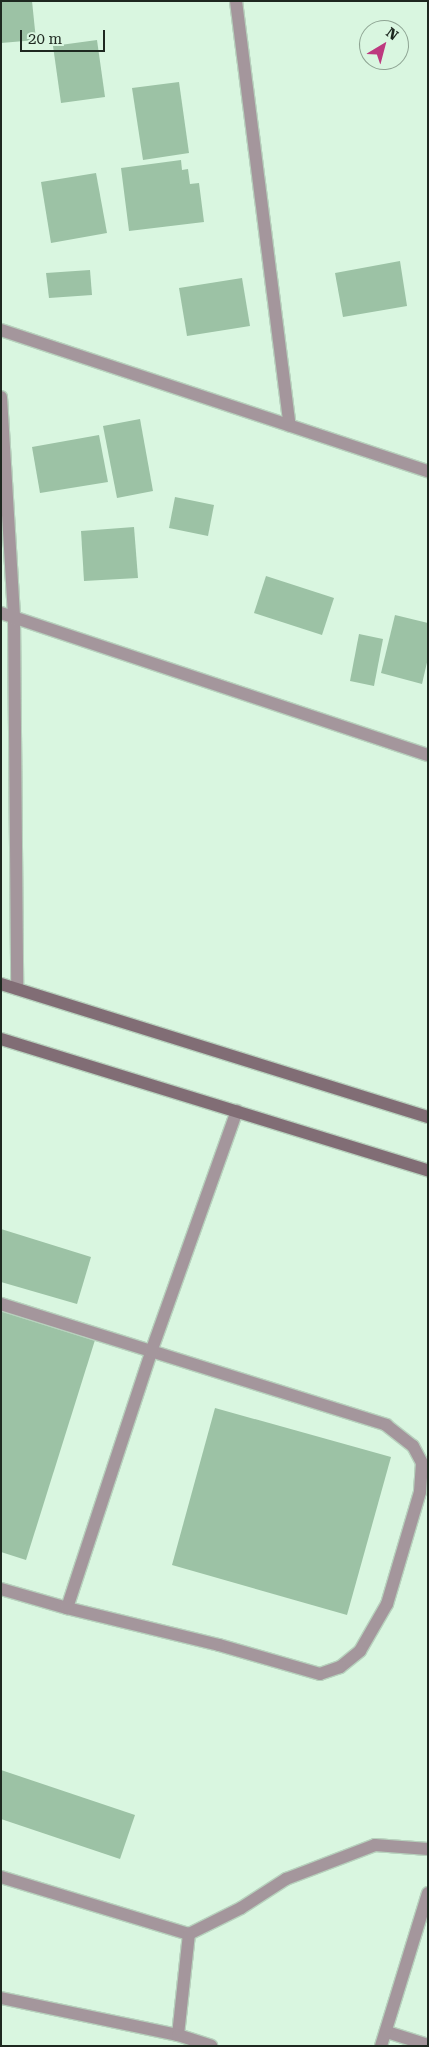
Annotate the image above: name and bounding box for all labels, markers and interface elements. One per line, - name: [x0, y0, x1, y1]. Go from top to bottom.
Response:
- scale bar: [22, 20, 108, 52]
- north arrow: [359, 20, 409, 70]
- text: N: [383, 24, 402, 43]
- text: 20 m: [28, 30, 62, 48]

